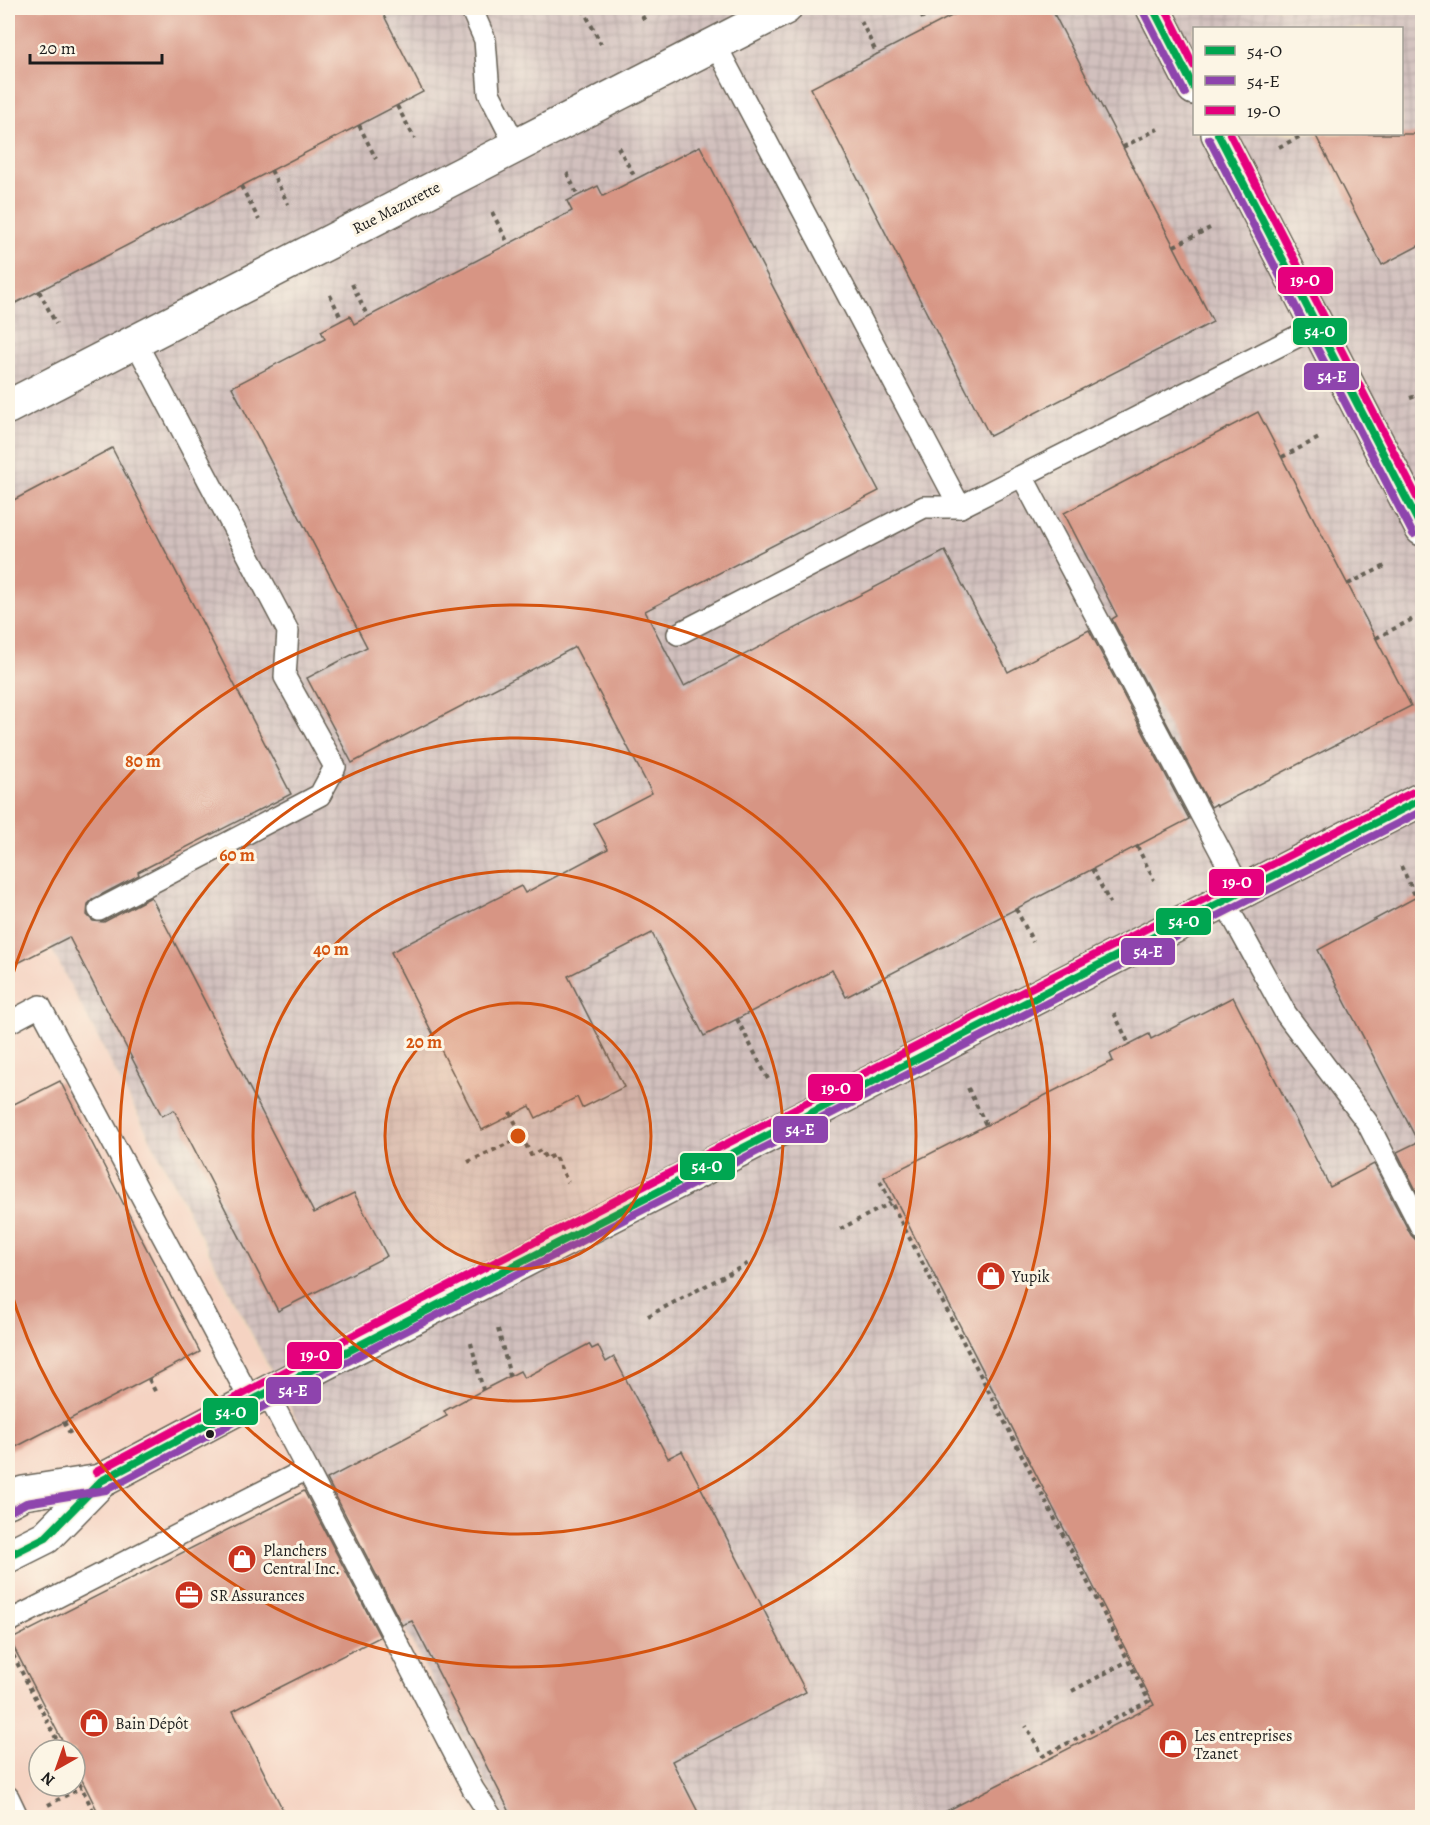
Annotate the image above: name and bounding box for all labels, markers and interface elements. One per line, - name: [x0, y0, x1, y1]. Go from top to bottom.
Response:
- scale bar: [30, 27, 162, 65]
- legend: [1193, 27, 1403, 135]
- text: 20 m: [39, 36, 76, 60]
- text: 54-O: [1247, 39, 1282, 63]
- text: 54-E: [1247, 69, 1280, 93]
- text: 19-O: [1247, 99, 1281, 123]
- street label: Rue Mazurette: [349, 176, 444, 239]
- line badge: 19-O: [1277, 266, 1334, 295]
- text: 19-O: [1290, 270, 1320, 292]
- line badge: 54-O: [1292, 317, 1348, 346]
- text: 54-O: [1305, 321, 1336, 343]
- line badge: 54-E: [1303, 362, 1360, 391]
- text: 54-E: [1317, 366, 1347, 388]
- text: 80 m: [125, 749, 161, 773]
- text: 60 m: [219, 843, 255, 867]
- line badge: 19-O: [1208, 868, 1265, 897]
- text: 19-O: [1222, 872, 1252, 894]
- line badge: 54-O: [1155, 907, 1212, 936]
- text: 54-O: [1169, 911, 1200, 933]
- text: 40 m: [313, 937, 349, 961]
- line badge: 54-E: [1120, 937, 1176, 966]
- text: 54-E: [1133, 941, 1163, 963]
- text: 20 m: [406, 1030, 442, 1054]
- line badge: 19-O: [807, 1073, 864, 1102]
- text: 19-O: [821, 1078, 851, 1100]
- line badge: 54-E: [772, 1115, 829, 1144]
- text: 54-E: [785, 1119, 815, 1141]
- centre of rings: [508, 1126, 528, 1146]
- line badge: 54-O: [679, 1152, 736, 1181]
- text: 54-O: [692, 1156, 723, 1178]
- shop icon: Yupik: [975, 1260, 1007, 1292]
- place label: Yupik: [1011, 1266, 1050, 1288]
- line badge: 19-O: [286, 1341, 343, 1370]
- text: 19-O: [300, 1345, 330, 1367]
- line badge: 54-E: [265, 1376, 322, 1405]
- text: 54-E: [278, 1380, 308, 1402]
- line badge: 54-O: [202, 1397, 259, 1426]
- text: 54-O: [216, 1402, 247, 1424]
- unlabelled marker: [204, 1428, 216, 1440]
- place label: Planchers Central Inc.: [263, 1540, 340, 1580]
- shop icon: Planchers Central Inc.: [226, 1543, 258, 1575]
- office icon: SR Assurances: [173, 1579, 205, 1611]
- place label: SR Assurances: [210, 1585, 305, 1607]
- shop icon: Bain Dépôt: [78, 1707, 110, 1739]
- place label: Bain Dépôt: [115, 1713, 189, 1735]
- place label: Les entreprises Tzanet: [1194, 1725, 1292, 1765]
- shop icon: Les entreprises Tzanet: [1157, 1728, 1189, 1760]
- north arrow: [27, 1738, 87, 1798]
- text: N: [36, 1766, 60, 1791]

